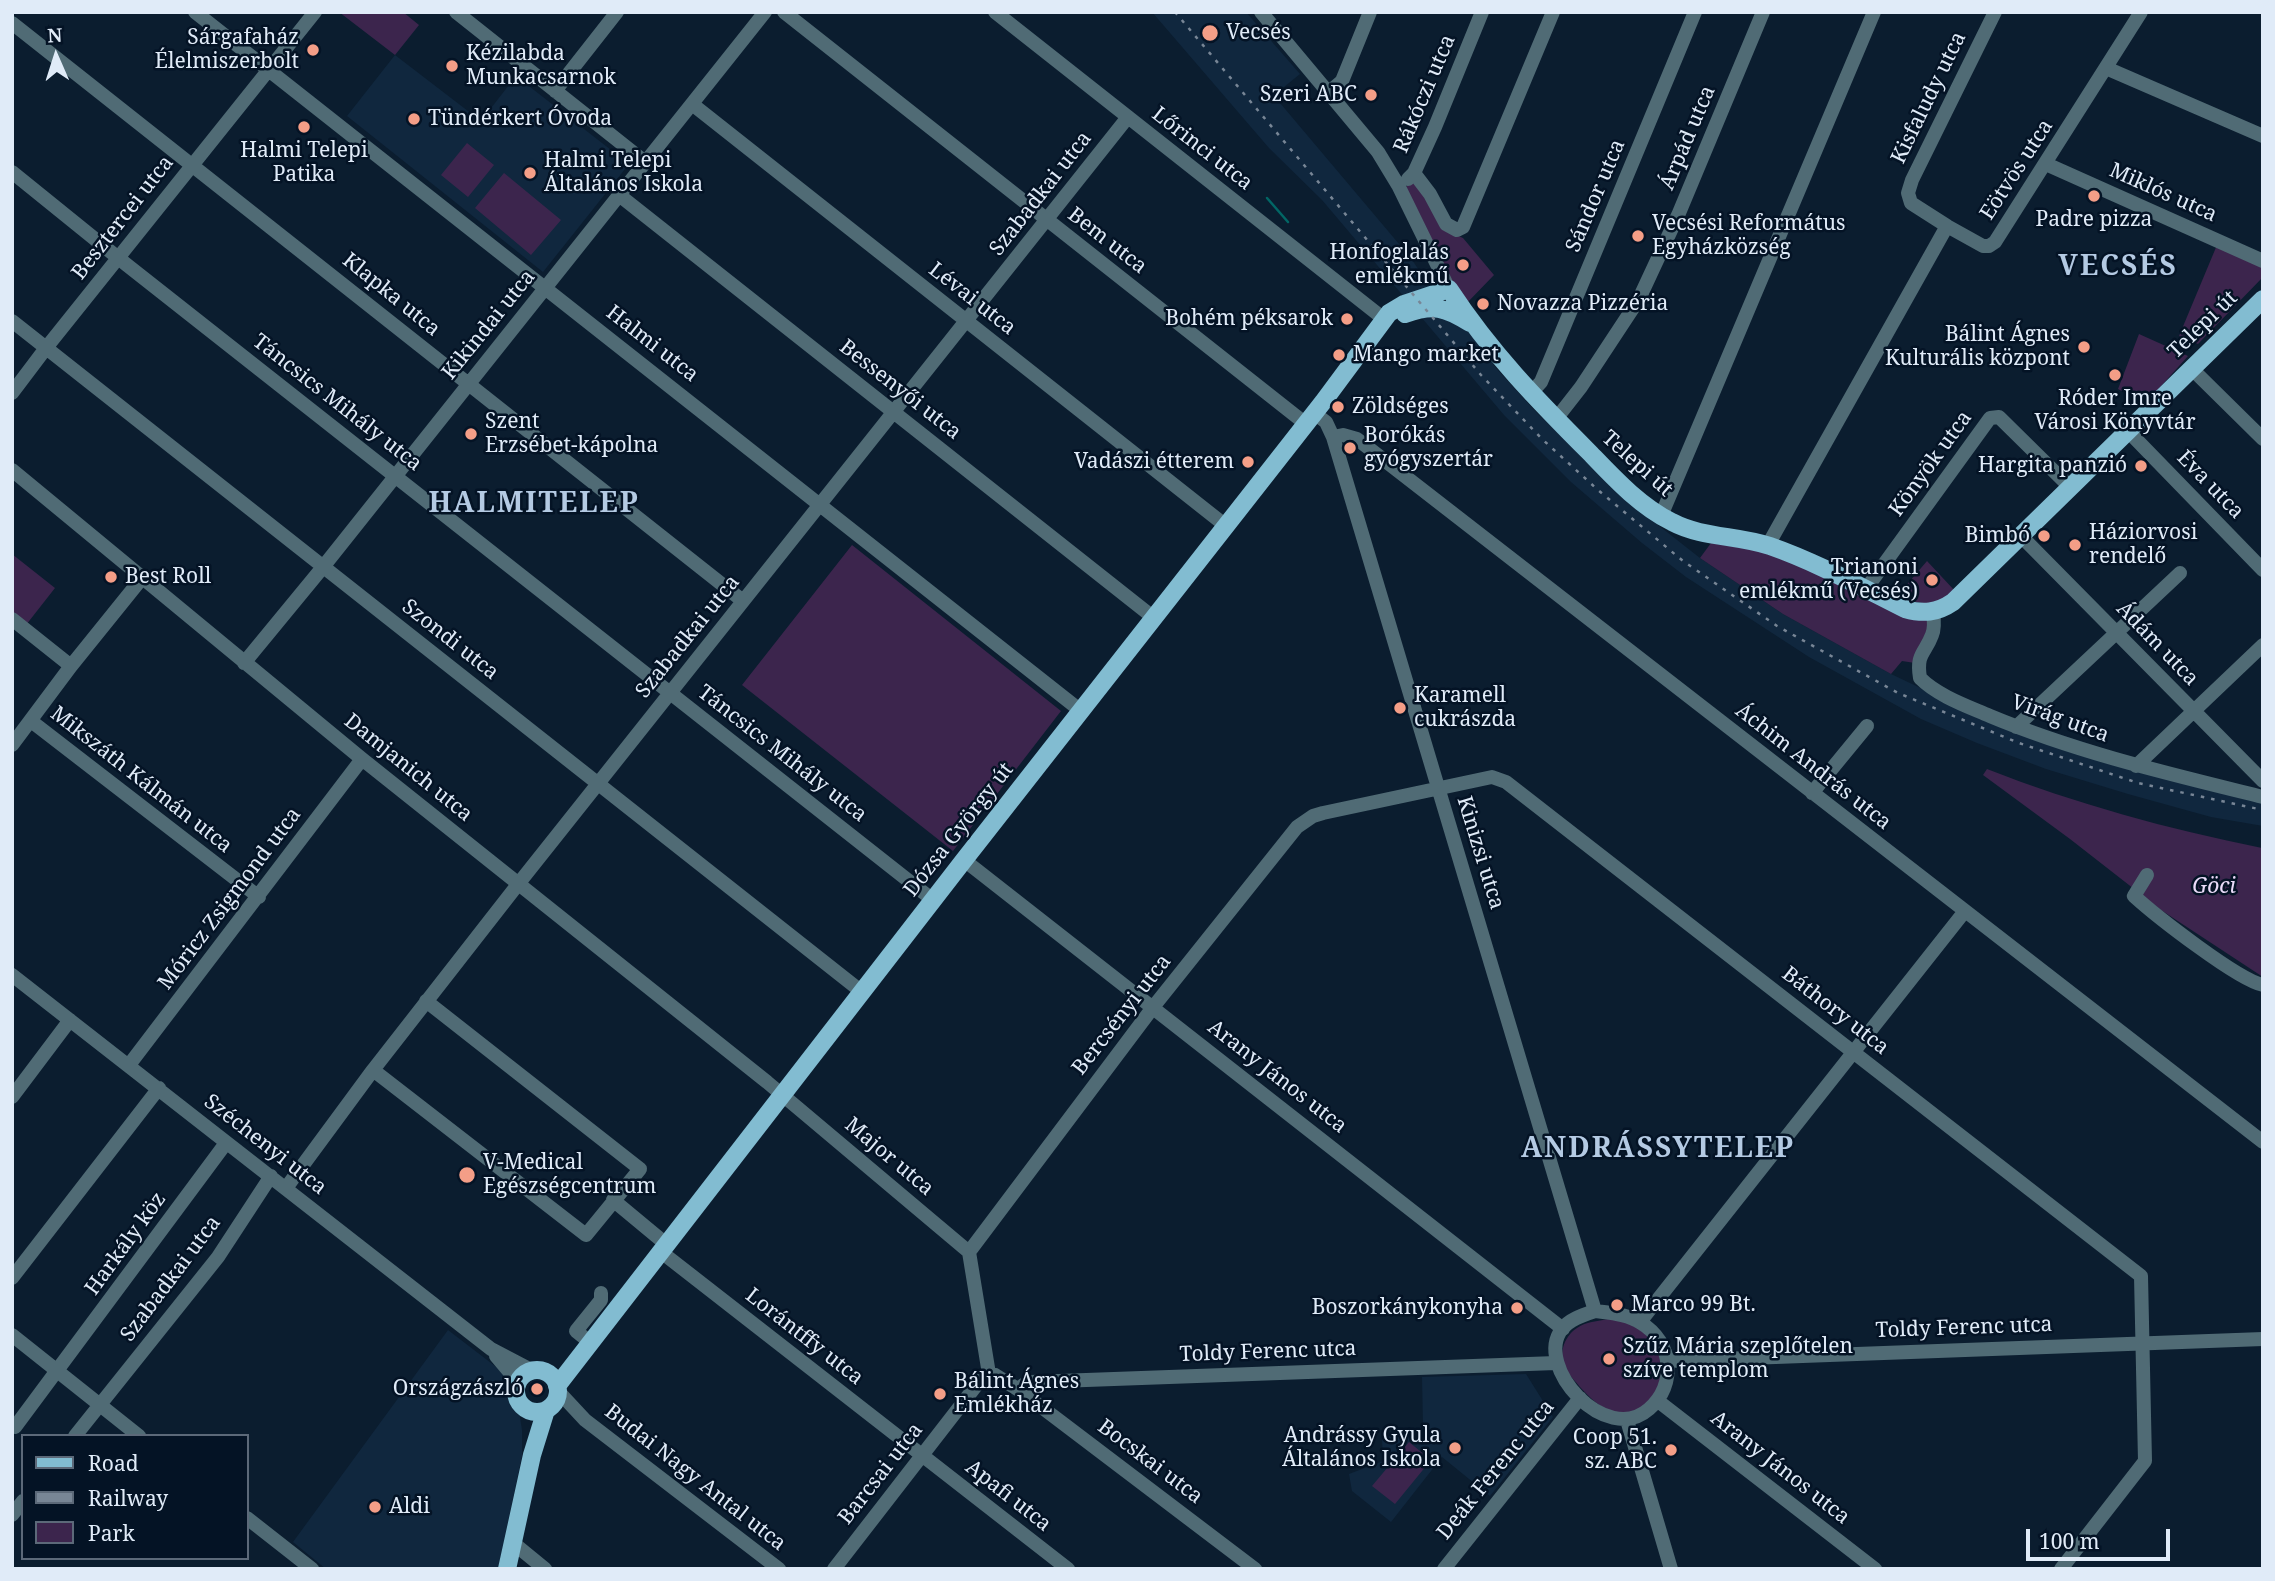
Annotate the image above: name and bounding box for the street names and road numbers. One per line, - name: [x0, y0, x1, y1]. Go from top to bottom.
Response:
- street label: Kisfaludy utca: [1886, 28, 1972, 168]
- street label: Rákóczi utca: [1389, 31, 1461, 157]
- street label: Árpád utca: [1655, 82, 1721, 194]
- street label: Lőrinci utca: [1147, 102, 1257, 196]
- street label: Eötvös utca: [1975, 115, 2059, 225]
- street label: Szabadkai utca: [985, 127, 1097, 261]
- street label: Sándor utca: [1561, 136, 1631, 256]
- street label: Besztercei utca: [67, 151, 179, 285]
- street label: Miklós utca: [2105, 158, 2221, 228]
- street label: Bem utca: [1063, 202, 1151, 280]
- street label: Klapka utca: [337, 248, 445, 342]
- street label: Lévai utca: [924, 257, 1020, 341]
- street label: Kikindai utca: [437, 265, 541, 385]
- street label: Telepi út: [2163, 286, 2243, 364]
- street label: Halmi utca: [601, 300, 703, 388]
- street label: Táncsics Mihály utca: [247, 329, 427, 477]
- street label: Bessenyői utca: [834, 335, 966, 445]
- street label: Könyök utca: [1884, 406, 1978, 522]
- street label: Telepi út: [1596, 426, 1678, 502]
- street label: Éva utca: [2171, 446, 2249, 524]
- street label: Szabadkai utca: [631, 570, 745, 704]
- street label: Szondi utca: [397, 594, 503, 686]
- street label: Ádám utca: [2111, 597, 2203, 691]
- street label: Táncsics Mihály utca: [692, 680, 872, 828]
- street label: Virág utca: [2008, 690, 2112, 748]
- street label: Áchim András utca: [1730, 698, 1896, 836]
- street label: Mikszáth Kálmán utca: [45, 701, 237, 859]
- street label: Damjanich utca: [339, 709, 477, 827]
- street label: Dózsa György út: [899, 758, 1019, 902]
- street label: Kinizsi utca: [1451, 793, 1509, 913]
- street label: Móricz Zsigmond utca: [153, 803, 307, 995]
- street label: Bercsényi utca: [1067, 950, 1177, 1080]
- street label: Báthory utca: [1777, 962, 1893, 1060]
- street label: Arany János utca: [1203, 1015, 1351, 1139]
- street label: Széchenyi utca: [199, 1089, 331, 1201]
- street label: Major utca: [839, 1113, 939, 1201]
- street label: Harkály köz: [80, 1188, 172, 1300]
- street label: Szabadkai utca: [116, 1211, 226, 1347]
- street label: Lorántffy utca: [740, 1283, 868, 1391]
- street label: Toldy Ferenc utca: [1875, 1312, 2053, 1344]
- street label: Toldy Ferenc utca: [1179, 1336, 1357, 1368]
- street label: Deák Ferenc utca: [1432, 1395, 1560, 1545]
- street label: Budai Nagy Antal utca: [599, 1399, 791, 1557]
- street label: Arany János utca: [1706, 1406, 1854, 1530]
- street label: Bocskai utca: [1093, 1414, 1207, 1510]
- street label: Barcsai utca: [833, 1418, 929, 1530]
- street label: Apafi utca: [960, 1455, 1056, 1537]

